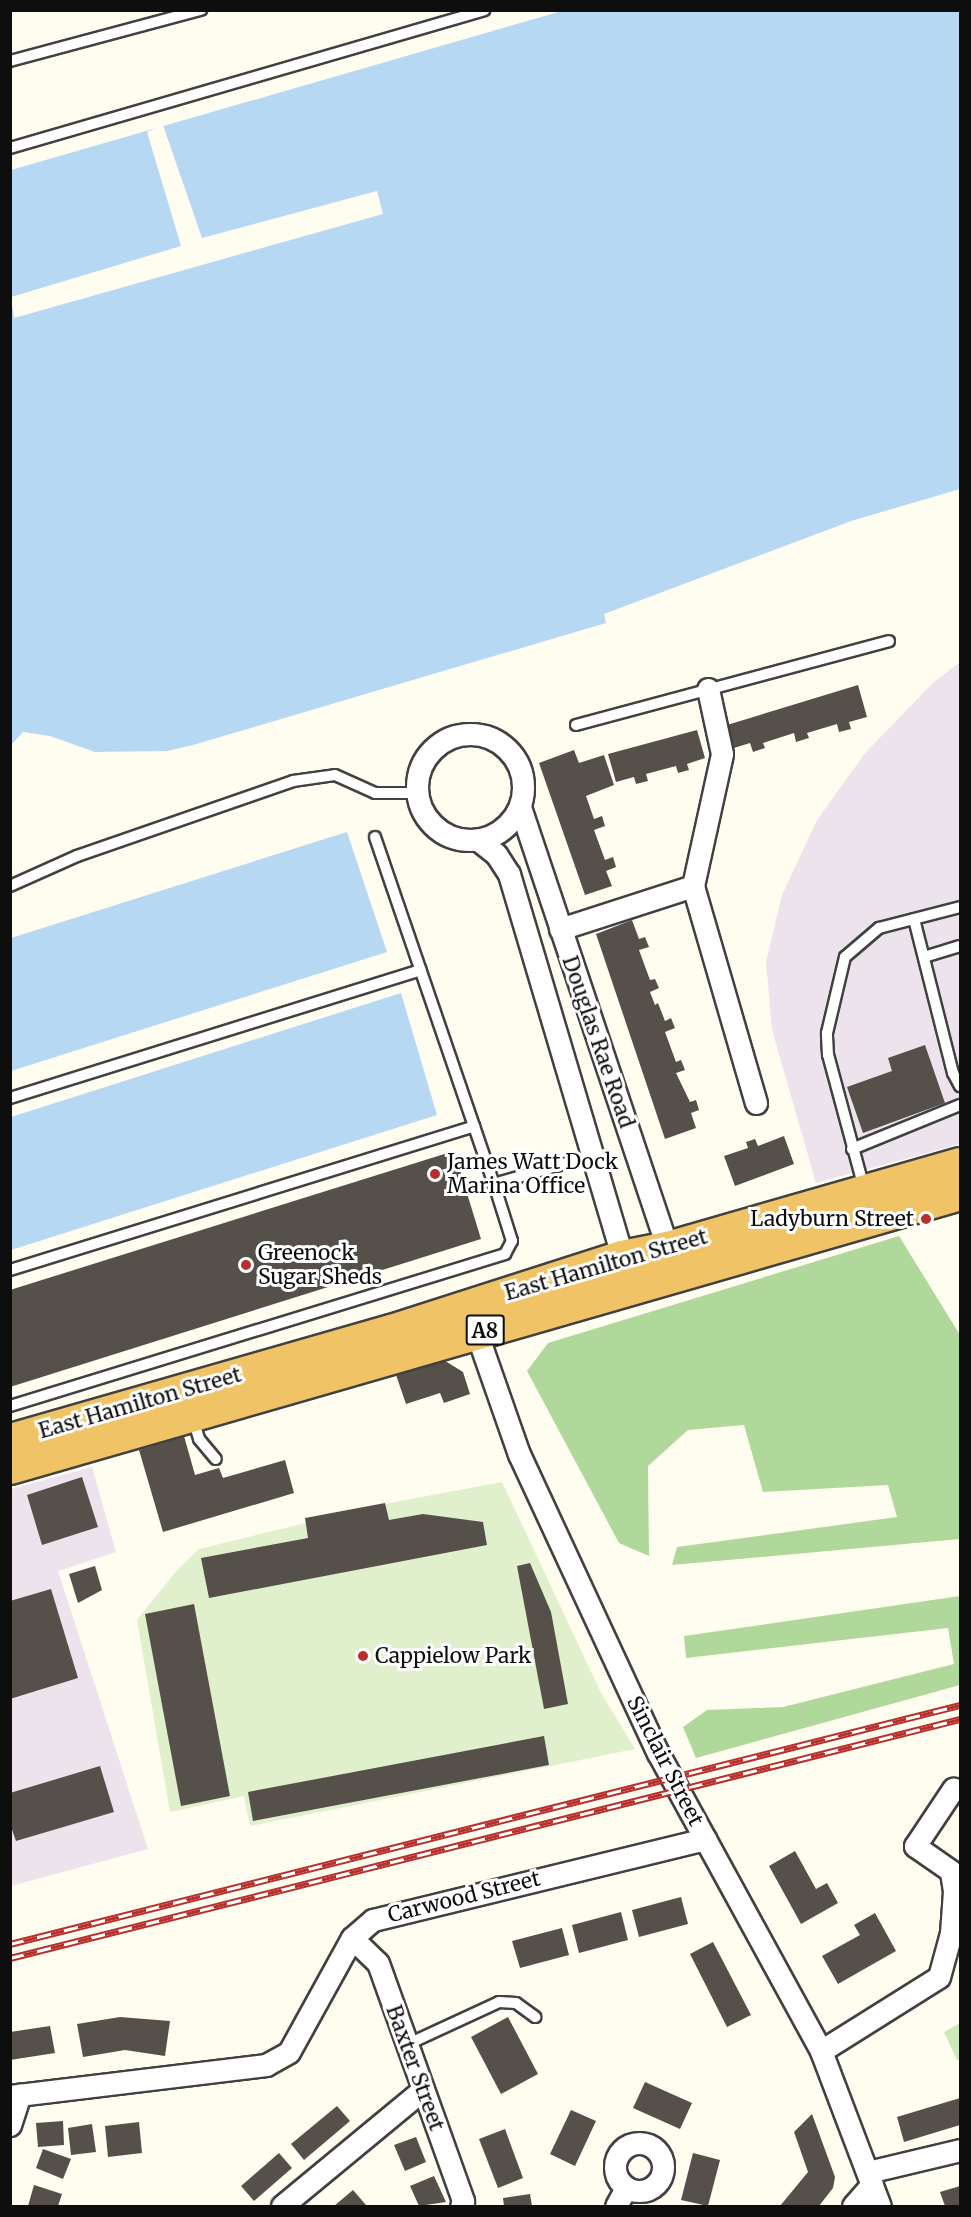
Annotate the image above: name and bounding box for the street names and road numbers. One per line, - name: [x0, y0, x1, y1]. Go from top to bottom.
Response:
- street label: Douglas Rae Road: [557, 953, 639, 1131]
- street label: East Hamilton Street: [502, 1224, 710, 1306]
- road number: A8: [466, 1313, 504, 1347]
- street label: East Hamilton Street: [36, 1362, 244, 1444]
- street label: Sinclair Street: [621, 1692, 709, 1830]
- street label: Carwood Street: [385, 1866, 543, 1928]
- street label: Baxter Street: [381, 2002, 449, 2134]

